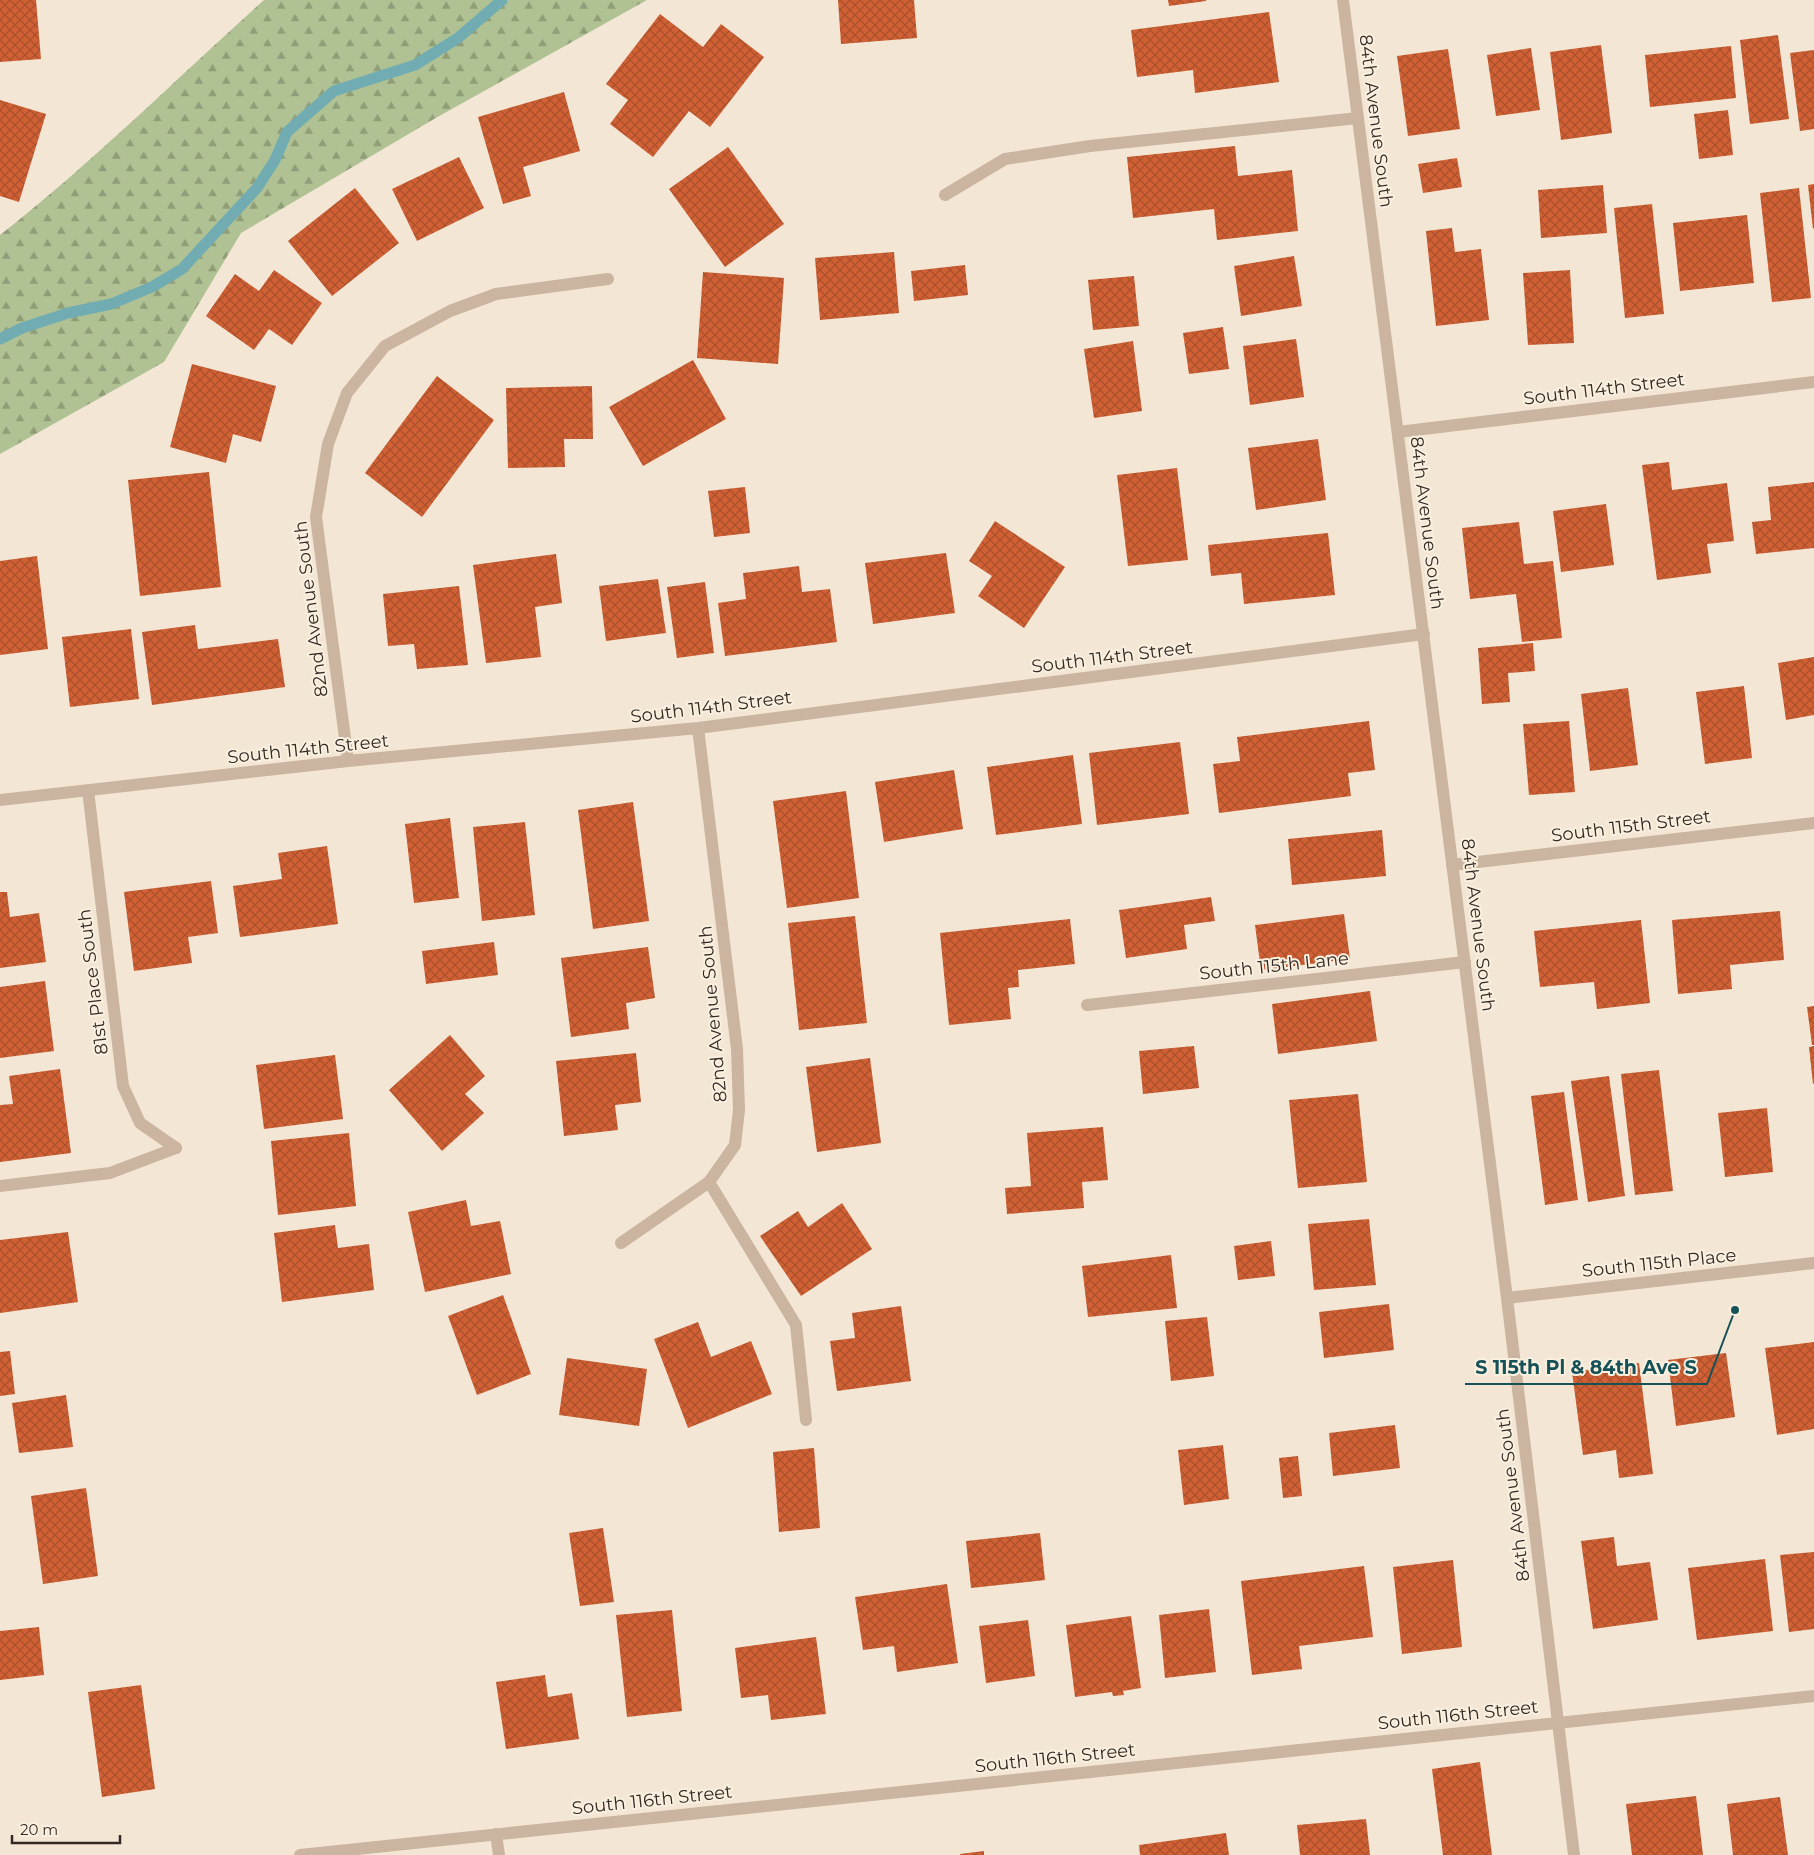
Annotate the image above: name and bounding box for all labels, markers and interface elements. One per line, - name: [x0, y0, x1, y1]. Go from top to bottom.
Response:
- street label: 84th Avenue South: [1354, 33, 1398, 209]
- street label: South 114th Street: [1522, 368, 1686, 410]
- street label: 84th Avenue South: [1405, 435, 1449, 611]
- street label: 82nd Avenue South: [289, 520, 333, 698]
- street label: South 114th Street: [1030, 636, 1194, 678]
- street label: South 114th Street: [629, 686, 793, 728]
- street label: South 114th Street: [226, 730, 390, 768]
- street label: South 115th Street: [1550, 805, 1712, 847]
- street label: 84th Avenue South: [1456, 837, 1500, 1013]
- street label: 81st Place South: [73, 908, 113, 1056]
- street label: 82nd Avenue South: [694, 925, 732, 1103]
- street label: South 115th Lane: [1198, 947, 1350, 985]
- street label: South 115th Place: [1581, 1244, 1737, 1282]
- callout: S 115th Pl & 84th Ave S: [1465, 1350, 1707, 1384]
- text: S 115th Pl & 84th Ave S: [1475, 1356, 1697, 1379]
- street label: 84th Avenue South: [1491, 1407, 1535, 1583]
- street label: South 116th Street: [1377, 1696, 1539, 1734]
- street label: South 116th Street: [974, 1739, 1136, 1777]
- street label: South 116th Street: [571, 1781, 733, 1819]
- scale bar: [12, 1812, 120, 1844]
- text: 20 m: [20, 1820, 58, 1839]

